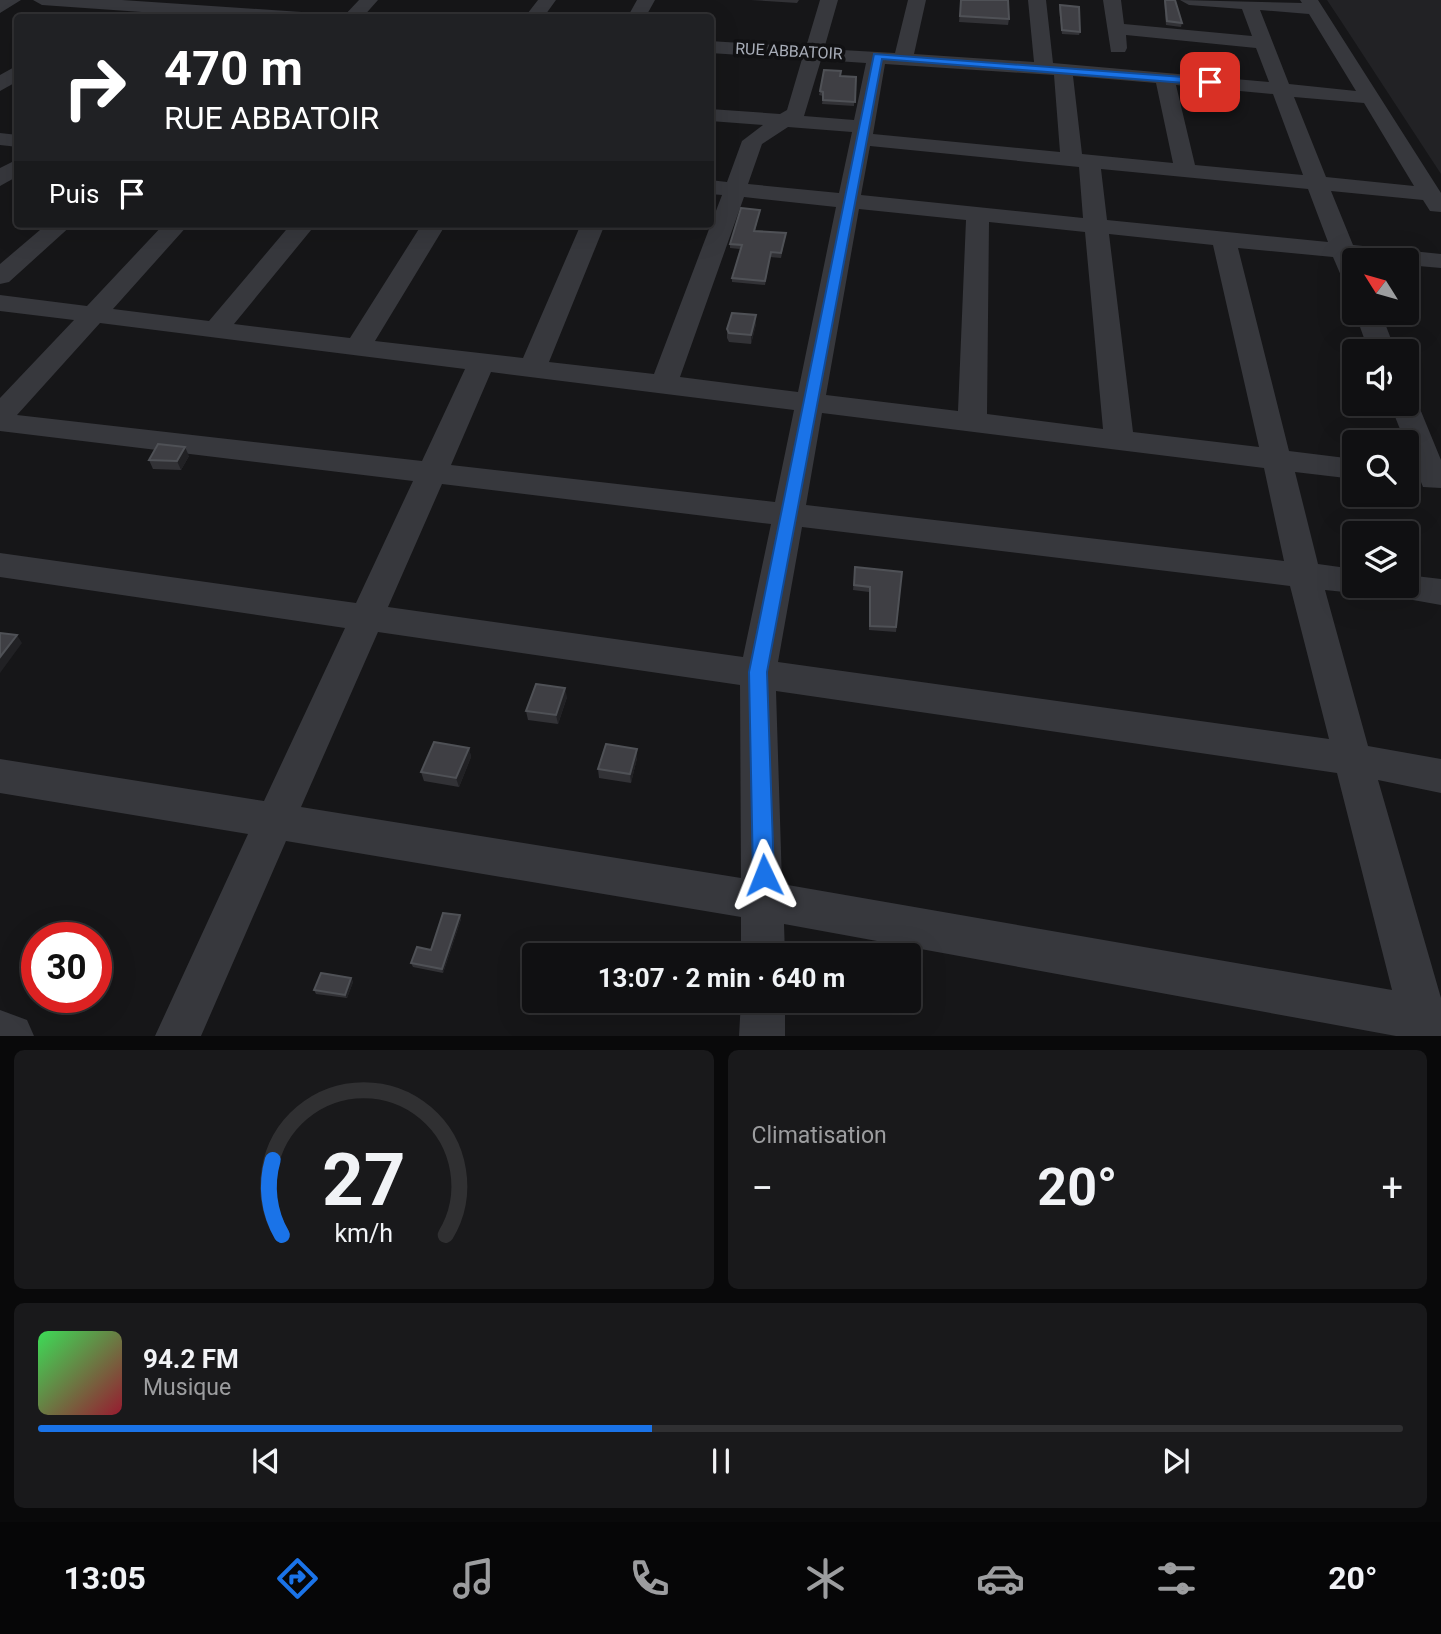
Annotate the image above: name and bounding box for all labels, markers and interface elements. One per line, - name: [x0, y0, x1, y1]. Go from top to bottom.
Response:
- street label: RUE ABBATOIR: [735, 39, 843, 63]
- text: 470 m: [164, 40, 303, 97]
- icon: right: [49, 42, 140, 133]
- pin: [1180, 52, 1240, 112]
- icon: arrive: [1191, 63, 1229, 101]
- text: RUE ABBATOIR: [164, 99, 379, 137]
- icon: arrive: [113, 175, 151, 213]
- text: Puis: [49, 179, 99, 209]
- north arrow: [1342, 248, 1419, 326]
- map controls: [1342, 248, 1419, 598]
- button: sound: [1342, 339, 1419, 416]
- button: search: [1342, 430, 1419, 507]
- button: layers: [1342, 521, 1419, 598]
- position arrow: [727, 838, 801, 912]
- speed limit sign: 30: [21, 922, 112, 1013]
- text: 13:07 · 2 min · 640 m: [598, 963, 845, 993]
- text: Climatisation: [752, 1122, 887, 1149]
- text: 27: [322, 1138, 406, 1224]
- text: 20°: [1037, 1157, 1117, 1218]
- text: −: [752, 1166, 773, 1210]
- text: +: [1381, 1166, 1403, 1210]
- text: km/h: [334, 1219, 393, 1248]
- text: 94.2 FM: [143, 1344, 239, 1374]
- text: Musique: [143, 1374, 231, 1401]
- icon: previous: [247, 1442, 285, 1480]
- icon: pause: [702, 1442, 740, 1480]
- icon: next: [1157, 1442, 1195, 1480]
- icon: directions: [273, 1554, 322, 1603]
- icon: music: [449, 1554, 498, 1603]
- icon: phone: [625, 1554, 674, 1603]
- icon: climate: [801, 1554, 850, 1603]
- icon: car: [976, 1554, 1025, 1603]
- icon: filters: [1152, 1554, 1201, 1603]
- text: 13:05: [63, 1559, 146, 1597]
- text: 20°: [1328, 1559, 1377, 1597]

